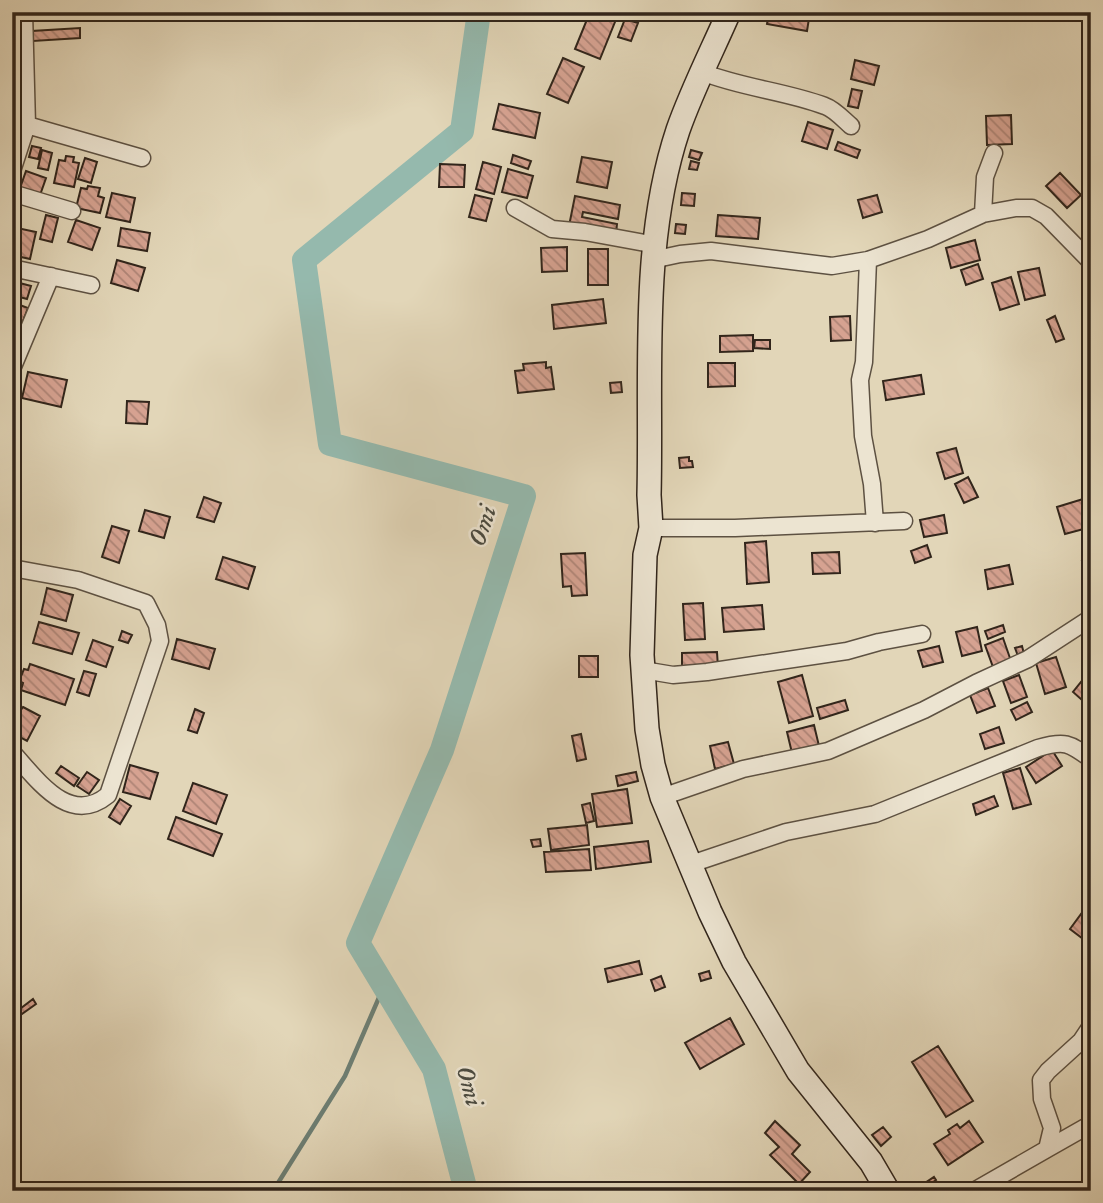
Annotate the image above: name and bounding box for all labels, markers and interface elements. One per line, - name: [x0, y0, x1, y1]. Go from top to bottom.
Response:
- water label: Omi: [461, 500, 505, 550]
- water label: Omi: [448, 1062, 491, 1112]

